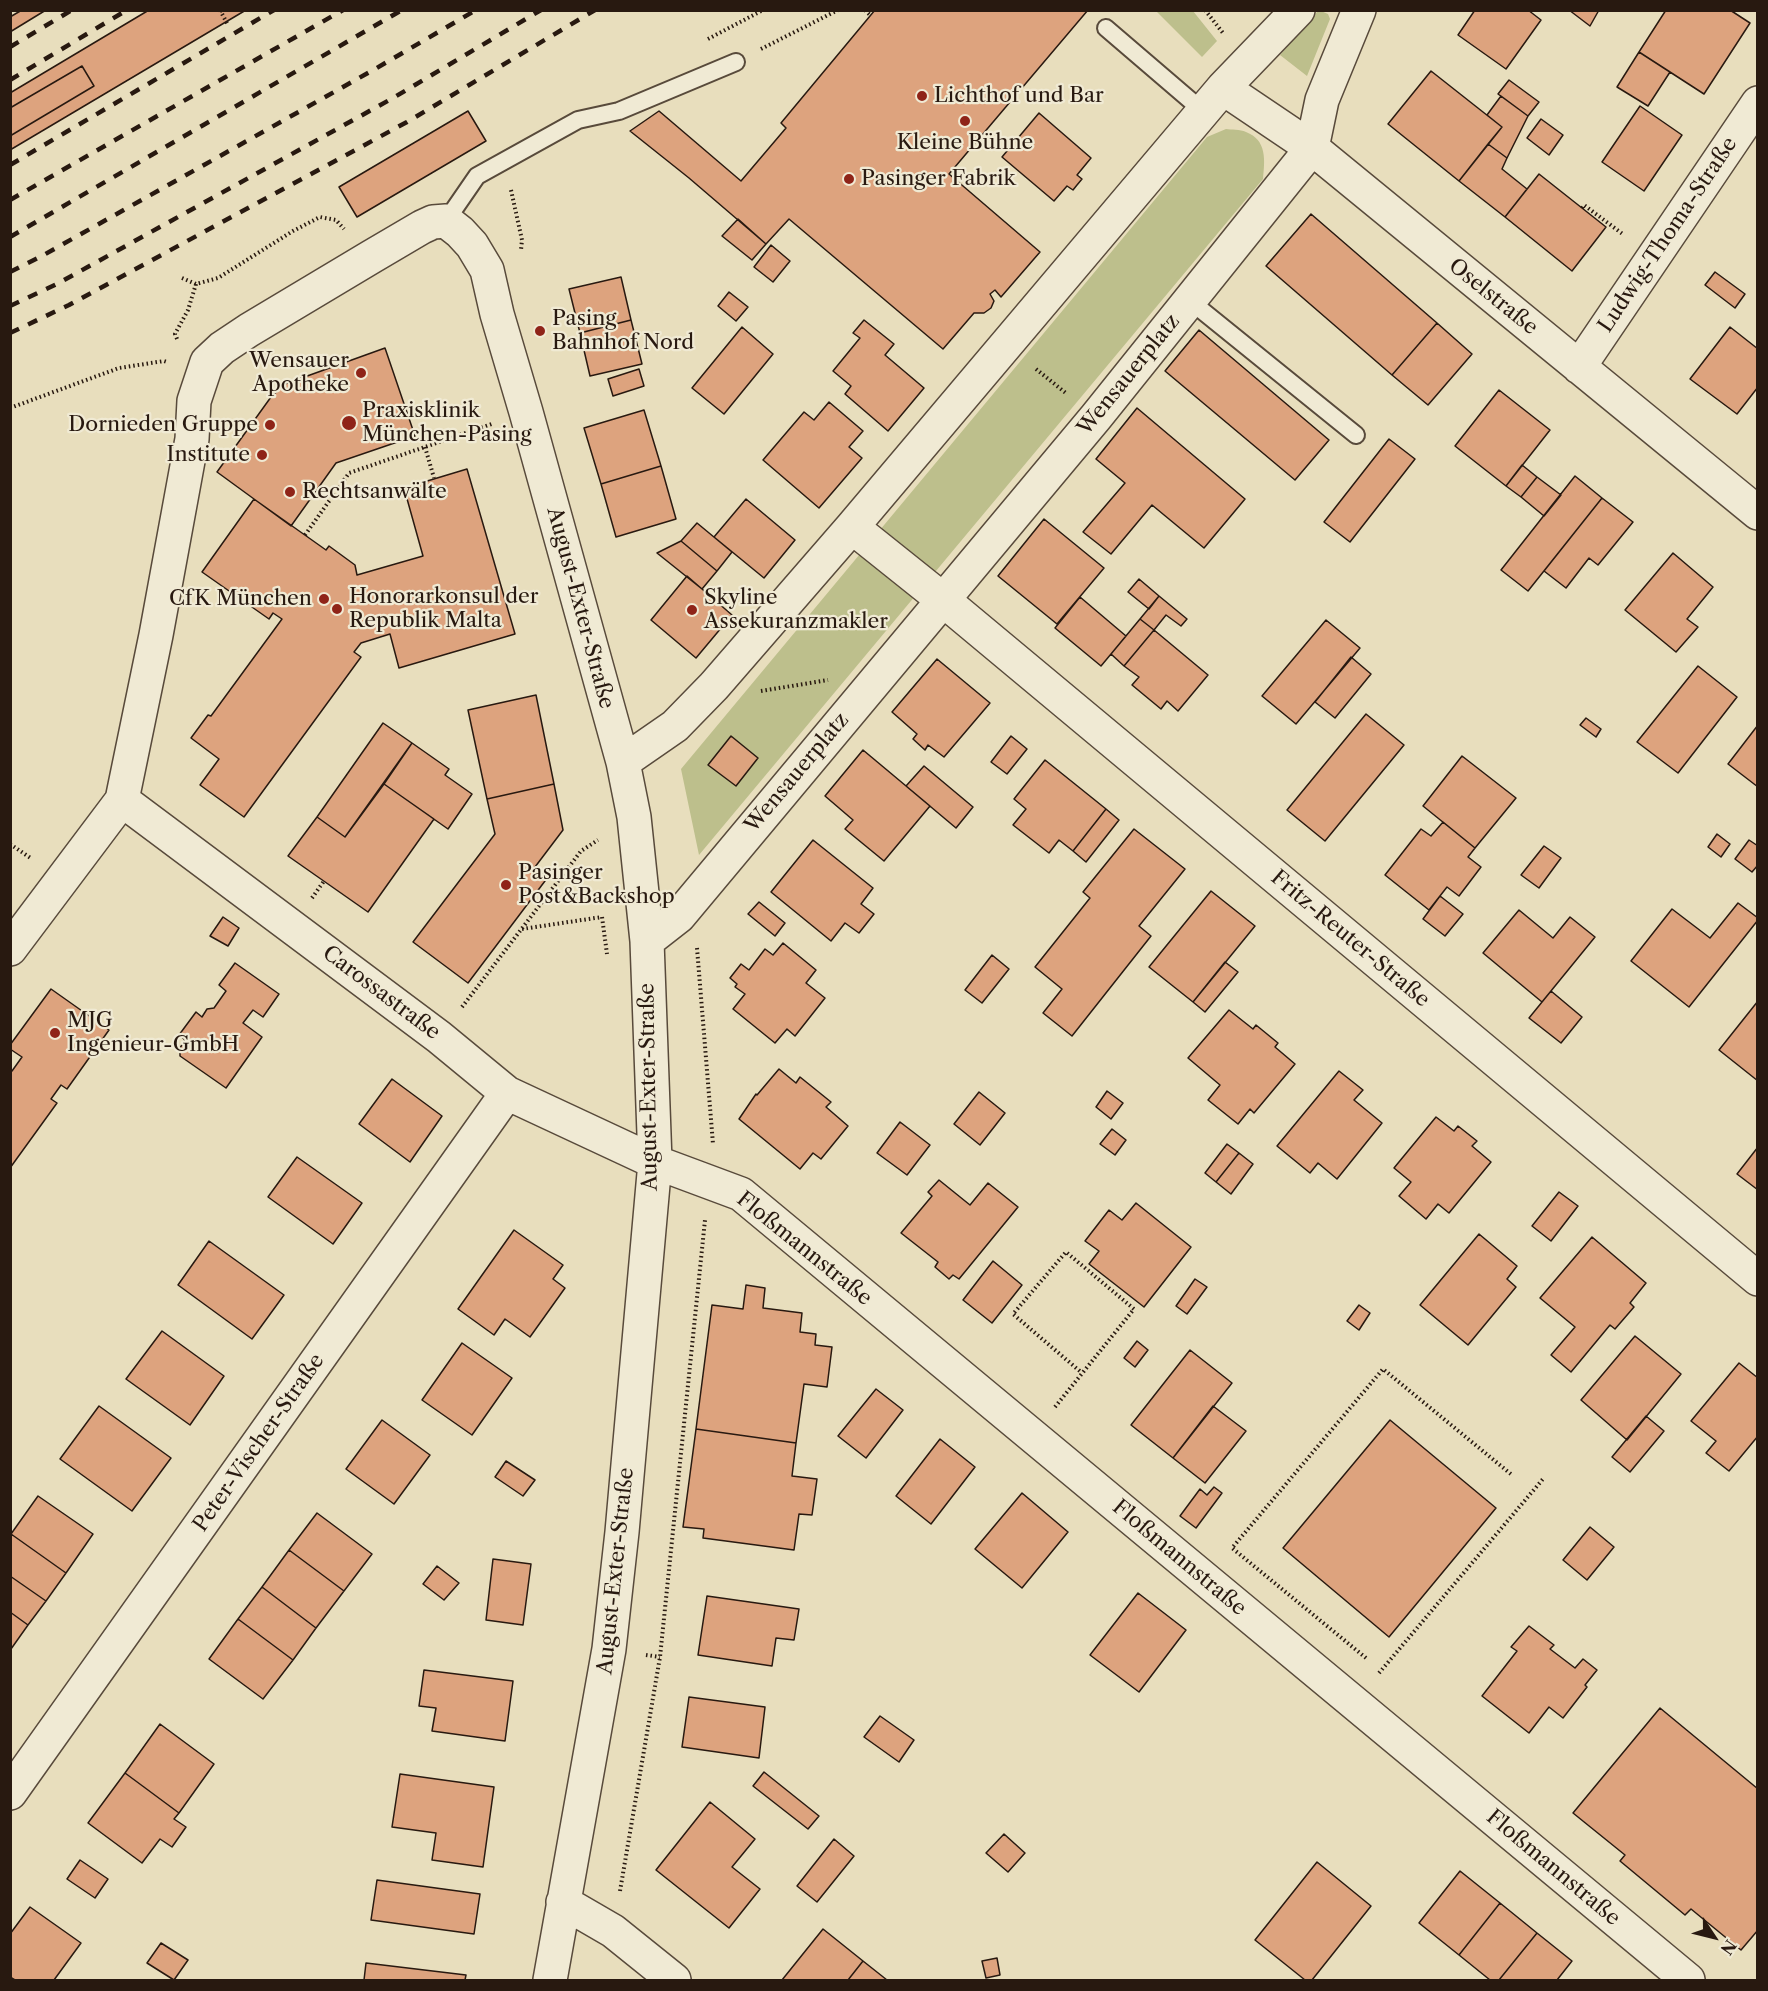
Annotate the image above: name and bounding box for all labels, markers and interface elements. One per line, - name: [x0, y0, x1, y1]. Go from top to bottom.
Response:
- place label: Lichthof und Bar: [934, 83, 1104, 109]
- marker: Lichthof und Bar: [915, 89, 929, 103]
- marker: Kleine Bühne: [958, 114, 972, 128]
- place label: Kleine Bühne: [897, 130, 1033, 156]
- street label: Ludwig-Thoma-Straße: [1593, 132, 1743, 338]
- place label: Pasinger Fabrik: [861, 166, 1016, 192]
- marker: Pasinger Fabrik: [842, 172, 856, 186]
- street label: Oselstraße: [1443, 253, 1543, 341]
- place label: Pasing Bahnhof Nord: [552, 306, 694, 356]
- street label: Wensauerplatz: [1073, 309, 1185, 441]
- marker: Pasing Bahnhof Nord: [533, 324, 547, 338]
- place label: Wensauer Apotheke: [249, 348, 349, 398]
- marker: Wensauer Apotheke: [354, 366, 368, 380]
- place label: Praxisklinik München-Pasing: [362, 398, 532, 448]
- place label: Dornieden Gruppe: [68, 412, 258, 438]
- marker: Praxisklinik München-Pasing: [340, 414, 358, 432]
- marker: Dornieden Gruppe: [263, 418, 277, 432]
- place label: Institute: [167, 442, 250, 468]
- marker: Institute: [255, 448, 269, 462]
- place label: Rechtsanwälte: [302, 479, 447, 505]
- marker: Rechtsanwälte: [283, 485, 297, 499]
- street label: August-Exter-Straße: [541, 504, 619, 712]
- place label: Honorarkonsul der Republik Malta: [349, 584, 539, 634]
- place label: Skyline Assekuranzmakler: [704, 585, 888, 635]
- place label: CfK München: [169, 586, 312, 612]
- marker: CfK München: [317, 592, 331, 606]
- marker: Honorarkonsul der Republik Malta: [330, 602, 344, 616]
- marker: Skyline Assekuranzmakler: [685, 603, 699, 617]
- street label: Wensauerplatz: [740, 708, 854, 838]
- place label: Pasinger Post&Backshop: [518, 860, 675, 910]
- street label: Fritz-Reuter-Straße: [1266, 865, 1434, 1013]
- marker: Pasinger Post&Backshop: [499, 878, 513, 892]
- street label: Carossastraße: [317, 941, 445, 1045]
- street label: August-Exter-Straße: [635, 983, 663, 1191]
- place label: MJG Ingenieur-GmbH: [67, 1008, 239, 1058]
- marker: MJG Ingenieur-GmbH: [48, 1026, 62, 1040]
- street label: Floßmannstraße: [731, 1187, 877, 1311]
- street label: Peter-Vischer-Straße: [188, 1349, 330, 1537]
- street label: August-Exter-Straße: [593, 1466, 639, 1676]
- street label: Floßmannstraße: [1107, 1495, 1251, 1621]
- street label: Floßmannstraße: [1481, 1805, 1625, 1931]
- north arrow: [1684, 1907, 1744, 1967]
- text: N: [1717, 1936, 1741, 1959]

